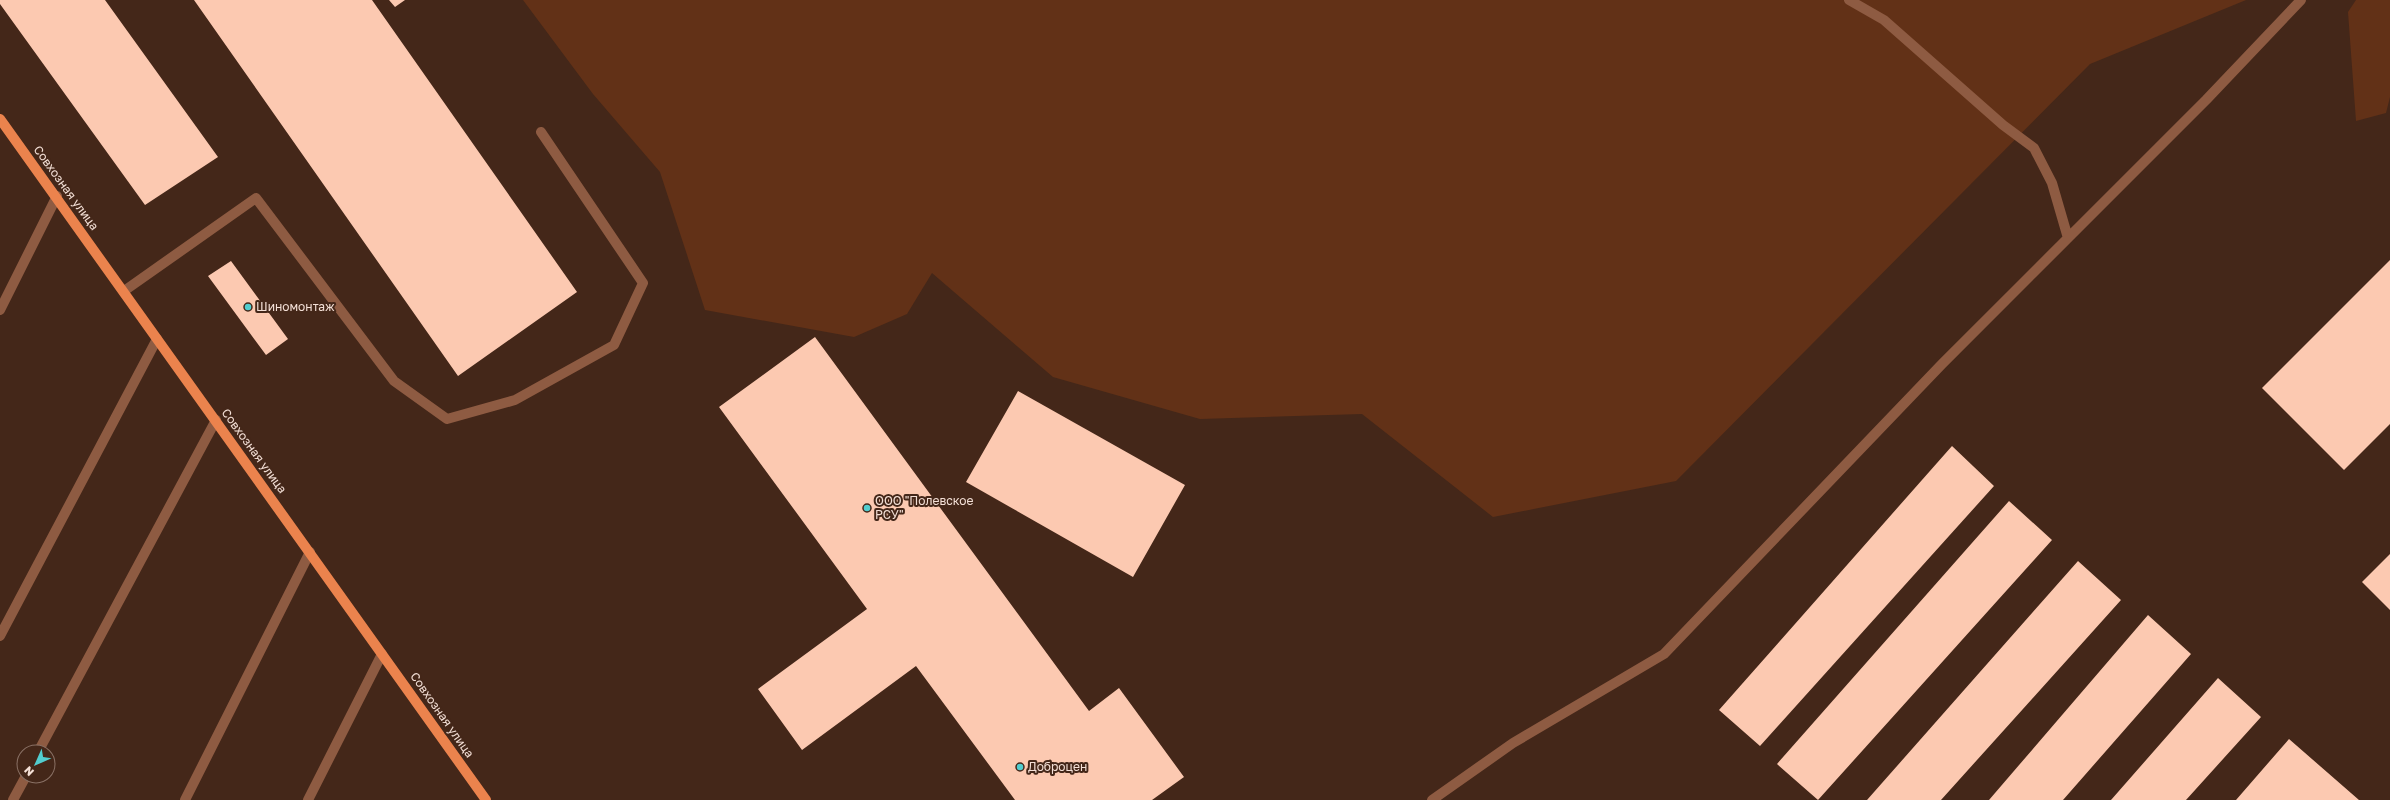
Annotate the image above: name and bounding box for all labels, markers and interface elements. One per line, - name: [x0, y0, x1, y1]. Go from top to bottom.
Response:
- street label: Совхозная улица: [31, 142, 102, 233]
- place label: Шиномонтаж: [256, 299, 335, 314]
- marker: Шиномонтаж: [243, 302, 253, 312]
- street label: Совхозная улица: [219, 405, 290, 496]
- place label: ООО "Полевское РСУ": [875, 493, 974, 522]
- marker: ООО "Полевское РСУ": [862, 503, 872, 513]
- street label: Совхозная улица: [407, 669, 478, 760]
- north arrow: [16, 744, 56, 784]
- place label: Доброцен: [1028, 759, 1087, 774]
- marker: Доброцен: [1015, 762, 1025, 772]
- text: N: [21, 764, 36, 779]

